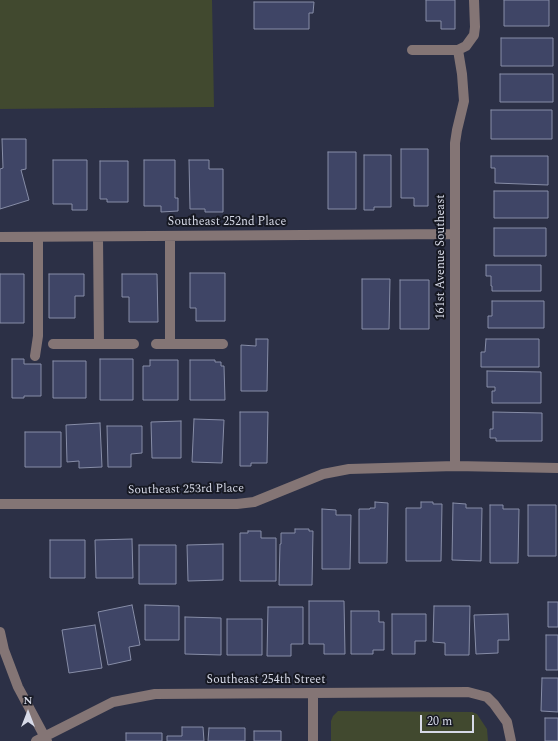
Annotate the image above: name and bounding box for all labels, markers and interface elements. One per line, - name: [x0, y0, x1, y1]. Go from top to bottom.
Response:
- street label: 161st Avenue Southeast: [435, 194, 449, 320]
- street label: Southeast 252nd Place: [168, 216, 286, 230]
- street label: Southeast 253rd Place: [128, 482, 244, 498]
- street label: Southeast 254th Street: [207, 674, 325, 688]
- text: N: [24, 692, 32, 709]
- north arrow: [8, 693, 48, 733]
- scale bar: [422, 707, 476, 733]
- text: 20 m: [427, 712, 452, 731]

